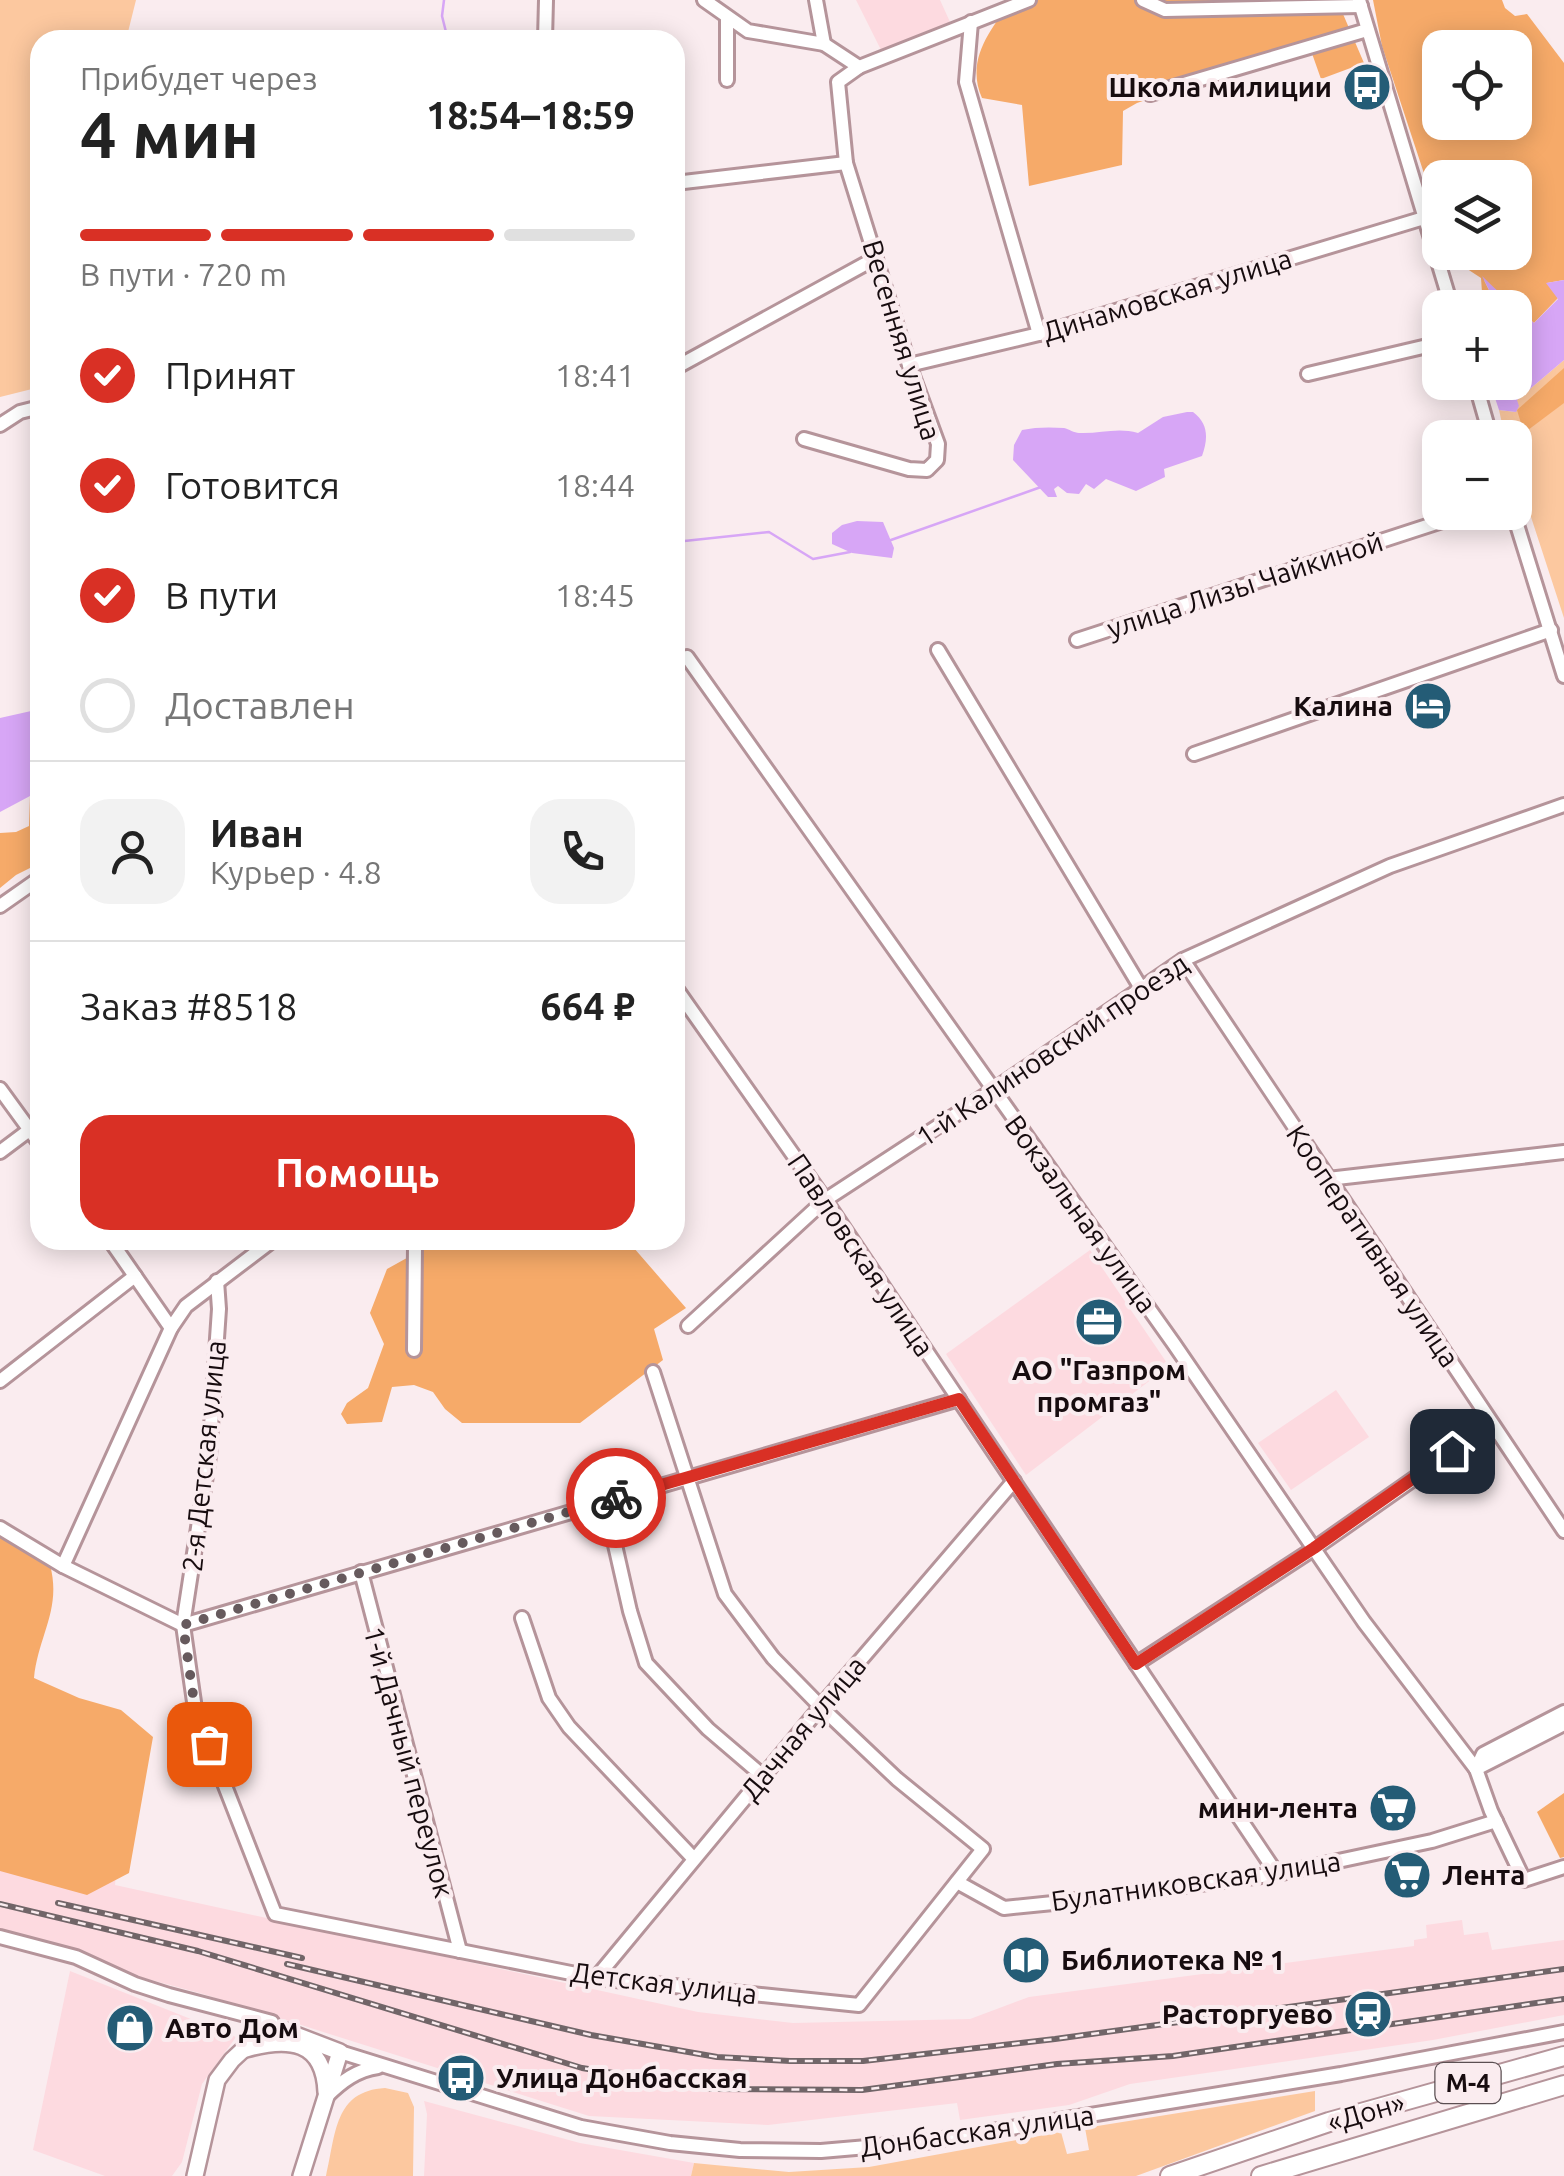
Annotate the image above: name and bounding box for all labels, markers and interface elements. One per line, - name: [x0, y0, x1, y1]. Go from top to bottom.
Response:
- map controls: [1422, 30, 1532, 530]
- button: locate: [1422, 30, 1532, 140]
- text: Прибудет через: [80, 60, 318, 96]
- bus stop icon: Школа милиции: [1341, 61, 1393, 113]
- place label: Школа милиции: [1109, 71, 1332, 102]
- text: 18:54–18:59: [426, 94, 635, 136]
- text: 4 мин: [80, 97, 259, 170]
- button: layers: [1422, 160, 1532, 270]
- street label: Весенняя улица: [857, 236, 948, 444]
- street label: Динамовская улица: [1039, 242, 1295, 347]
- text: В пути · 720 m: [80, 256, 287, 292]
- button: +: [1422, 290, 1532, 400]
- icon: check: [80, 348, 135, 403]
- text: Принят: [165, 354, 295, 396]
- text: 18:41: [555, 357, 635, 393]
- button: −: [1422, 420, 1532, 530]
- icon: check: [80, 458, 135, 513]
- text: Готовится: [165, 464, 340, 506]
- text: 18:44: [555, 467, 635, 503]
- street label: улица Лизы Чайкиной: [1103, 525, 1387, 644]
- icon: check: [80, 568, 135, 623]
- text: В пути: [165, 574, 278, 616]
- text: 18:45: [555, 577, 635, 613]
- hotel icon: Калина: [1402, 680, 1454, 732]
- text: Доставлен: [165, 684, 355, 726]
- place label: Калина: [1293, 690, 1393, 721]
- button: person: [80, 799, 185, 904]
- button: phone: [530, 799, 635, 904]
- text: Иван: [210, 812, 304, 854]
- text: Курьер · 4.8: [210, 854, 382, 890]
- street label: 1-й Калиновский проезд: [910, 947, 1193, 1152]
- text: Заказ #8518: [80, 985, 298, 1027]
- text: 664 ₽: [540, 985, 635, 1027]
- street label: Вокзальная улица: [999, 1109, 1163, 1318]
- button: Помощь: [80, 1115, 635, 1230]
- street label: Кооперативная улица: [1281, 1119, 1466, 1373]
- street label: Павловская улица: [782, 1148, 941, 1362]
- office icon: АО "Газпром промгаз": [1073, 1296, 1125, 1348]
- street label: 2-я Детская улица: [176, 1339, 231, 1573]
- place label: АО "Газпром промгаз": [1012, 1354, 1186, 1417]
- pin: [1410, 1409, 1495, 1494]
- icon: home: [1425, 1424, 1480, 1479]
- courier: [566, 1448, 666, 1548]
- icon: bike: [589, 1471, 644, 1526]
- street label: 1-й Дачный переулок: [358, 1623, 461, 1901]
- street label: Дачная улица: [734, 1650, 872, 1806]
- pin: [167, 1702, 252, 1787]
- icon: bag: [182, 1717, 237, 1772]
- supermarket icon: мини-лента: [1367, 1782, 1419, 1834]
- place label: мини-лента: [1198, 1792, 1358, 1823]
- street label: Булатниковская улица: [1049, 1845, 1343, 1916]
- supermarket icon: Лента: [1381, 1849, 1433, 1901]
- place label: Лента: [1442, 1859, 1525, 1890]
- library icon: Библиотека № 1: [1000, 1934, 1052, 1986]
- place label: Библиотека № 1: [1061, 1944, 1286, 1975]
- street label: Детская улица: [569, 1956, 759, 2009]
- station icon: Расторгуево: [1342, 1988, 1394, 2040]
- place label: Расторгуево: [1162, 1998, 1333, 2029]
- shop icon: Авто Дом: [104, 2002, 156, 2054]
- place label: Авто Дом: [165, 2012, 299, 2043]
- bus stop icon: Улица Донбасская: [435, 2052, 487, 2104]
- place label: Улица Донбасская: [496, 2062, 748, 2093]
- road number: М-4: [1436, 2063, 1500, 2103]
- street label: «Дон»: [1324, 2086, 1408, 2137]
- street label: Донбасская улица: [858, 2099, 1096, 2162]

